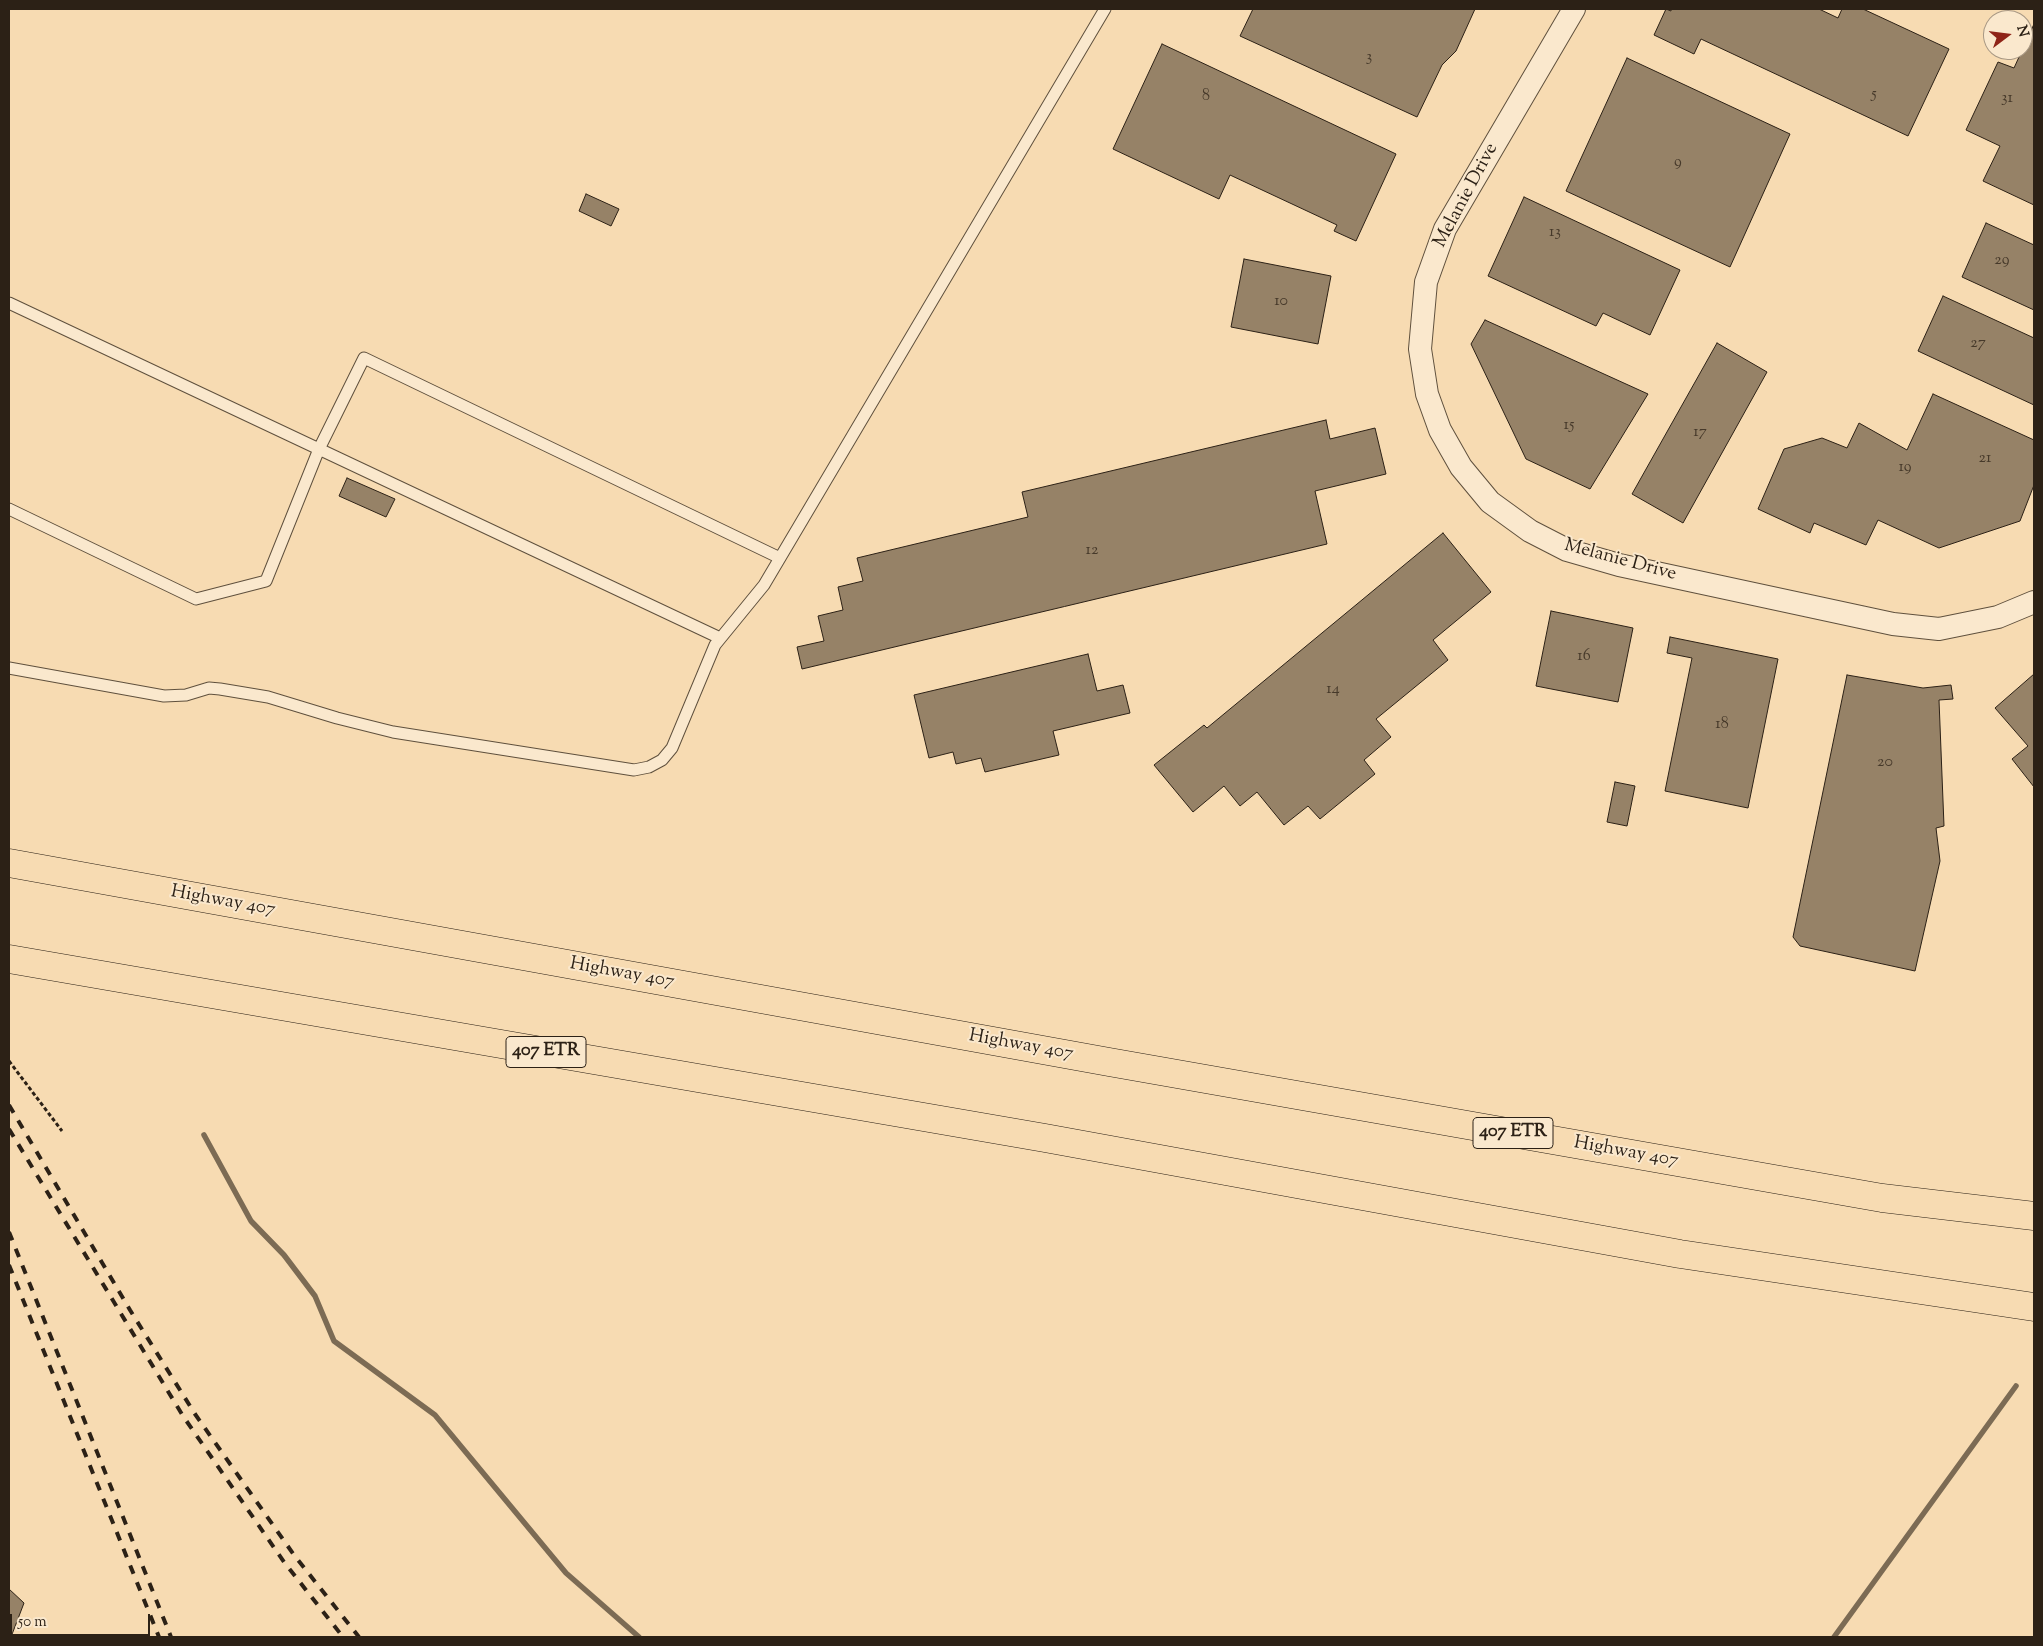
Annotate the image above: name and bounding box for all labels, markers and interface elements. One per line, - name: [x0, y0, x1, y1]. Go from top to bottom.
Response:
- north arrow: [1983, 10, 2033, 60]
- text: N: [2010, 23, 2033, 39]
- house number: 3: [1366, 48, 1372, 68]
- house number: 5: [1871, 85, 1877, 105]
- house number: 8: [1202, 87, 1210, 107]
- house number: 31: [2001, 89, 2013, 109]
- street label: Melanie Drive: [1430, 140, 1504, 252]
- house number: 9: [1674, 153, 1682, 173]
- house number: 13: [1549, 223, 1561, 243]
- house number: 29: [1994, 251, 2010, 271]
- house number: 10: [1274, 292, 1288, 312]
- house number: 27: [1970, 334, 1986, 354]
- house number: 15: [1564, 416, 1574, 436]
- house number: 17: [1693, 423, 1707, 443]
- house number: 21: [1979, 449, 1991, 469]
- house number: 19: [1898, 458, 1912, 478]
- street label: Melanie Drive: [1561, 535, 1679, 587]
- house number: 12: [1086, 541, 1098, 561]
- house number: 16: [1577, 647, 1591, 667]
- house number: 14: [1326, 680, 1340, 700]
- house number: 18: [1715, 715, 1729, 735]
- house number: 20: [1877, 753, 1893, 773]
- street label: Highway 407: [169, 882, 277, 922]
- street label: Highway 407: [568, 954, 676, 994]
- street label: Highway 407: [967, 1026, 1075, 1066]
- road number: 407 ETR: [506, 1036, 586, 1068]
- road number: 407 ETR: [1473, 1118, 1553, 1148]
- street label: Highway 407: [1572, 1133, 1680, 1173]
- scale bar: [12, 1604, 152, 1636]
- text: 50 m: [18, 1612, 47, 1633]

